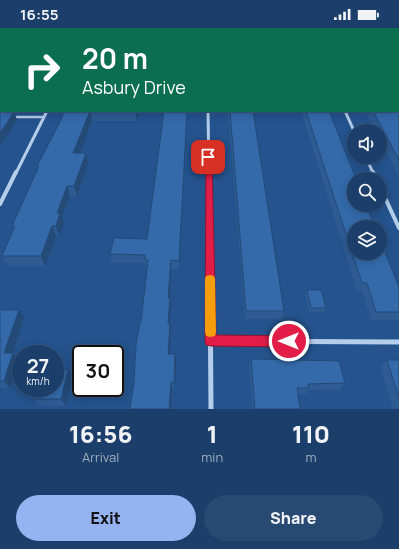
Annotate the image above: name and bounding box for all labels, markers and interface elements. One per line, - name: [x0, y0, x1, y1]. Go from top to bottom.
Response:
- text: 16:55: [20, 4, 59, 25]
- text: 20 m: [82, 39, 148, 77]
- icon: right: [16, 44, 68, 96]
- text: Asbury Drive: [82, 75, 186, 99]
- map controls: [347, 124, 387, 260]
- button: sound: [347, 124, 387, 164]
- pin: [191, 140, 225, 174]
- icon: arrive: [197, 146, 219, 168]
- button: search: [347, 172, 387, 212]
- button: layers: [347, 220, 387, 260]
- position arrow: [268, 320, 310, 362]
- speed limit sign: 30: [72, 345, 124, 397]
- text: 27: [27, 352, 49, 379]
- text: km/h: [26, 374, 50, 388]
- text: 16:56: [69, 417, 132, 450]
- text: 1: [207, 417, 218, 450]
- text: 110: [292, 417, 330, 450]
- text: Arrival: [82, 448, 119, 466]
- text: min: [201, 448, 223, 466]
- text: m: [306, 448, 317, 466]
- button: Exit: [16, 495, 196, 541]
- button: Share: [204, 495, 383, 541]

